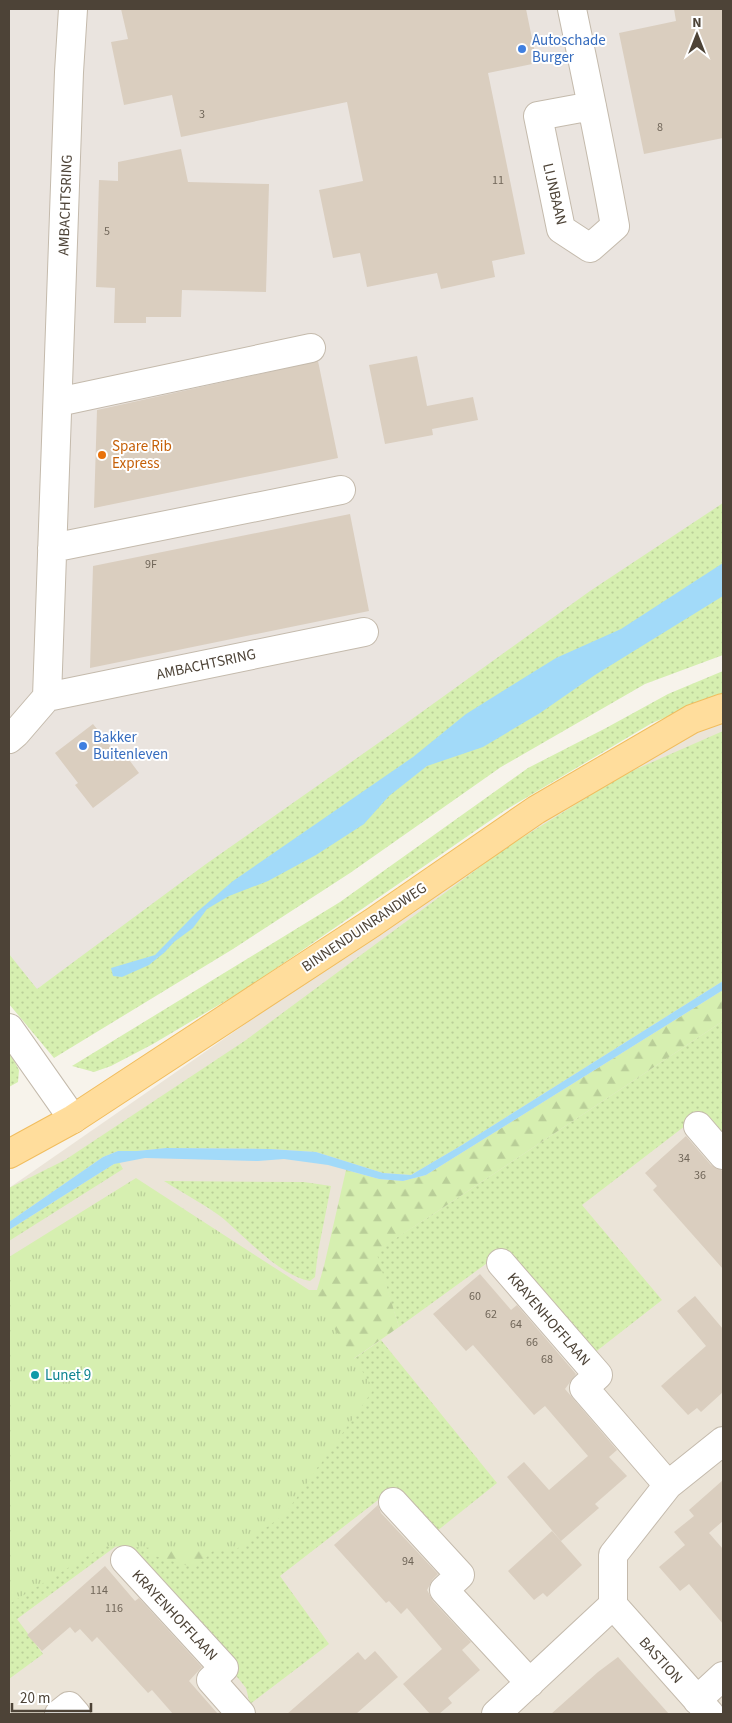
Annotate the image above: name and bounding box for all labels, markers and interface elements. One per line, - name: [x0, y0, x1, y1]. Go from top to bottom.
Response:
- north arrow: [672, 10, 722, 60]
- text: N: [692, 13, 702, 33]
- place label: Autoschade Burger: [532, 30, 606, 68]
- marker: Autoschade Burger: [516, 43, 528, 55]
- house number: 3: [199, 106, 205, 123]
- house number: 8: [657, 119, 663, 136]
- street label: AMBACHTSRING: [53, 154, 78, 256]
- street label: LIJNBAAN: [537, 161, 572, 227]
- house number: 11: [492, 172, 504, 189]
- house number: 5: [104, 223, 110, 240]
- place label: Spare Rib Express: [112, 436, 172, 474]
- marker: Spare Rib Express: [96, 449, 108, 461]
- house number: 9F: [145, 556, 157, 573]
- street label: AMBACHTSRING: [154, 644, 258, 685]
- place label: Bakker Buitenleven: [93, 727, 168, 765]
- marker: Bakker Buitenleven: [77, 740, 89, 752]
- street label: BINNENDUINRANDWEG: [298, 878, 431, 977]
- house number: 34: [678, 1150, 690, 1167]
- house number: 36: [694, 1167, 706, 1184]
- street label: KRAYENHOFFLAAN: [502, 1268, 595, 1371]
- house number: 60: [469, 1288, 481, 1305]
- house number: 62: [485, 1306, 497, 1323]
- house number: 64: [510, 1316, 522, 1333]
- house number: 66: [526, 1334, 538, 1351]
- house number: 68: [541, 1351, 553, 1368]
- place label: Lunet 9: [45, 1365, 91, 1386]
- marker: Lunet 9: [29, 1369, 41, 1381]
- house number: 94: [402, 1553, 414, 1570]
- street label: KRAYENHOFFLAAN: [127, 1565, 222, 1666]
- house number: 114: [90, 1582, 108, 1599]
- house number: 116: [105, 1600, 123, 1617]
- street label: BASTION: [634, 1632, 687, 1688]
- scale bar: [12, 1680, 91, 1712]
- text: 20 m: [20, 1688, 50, 1709]

